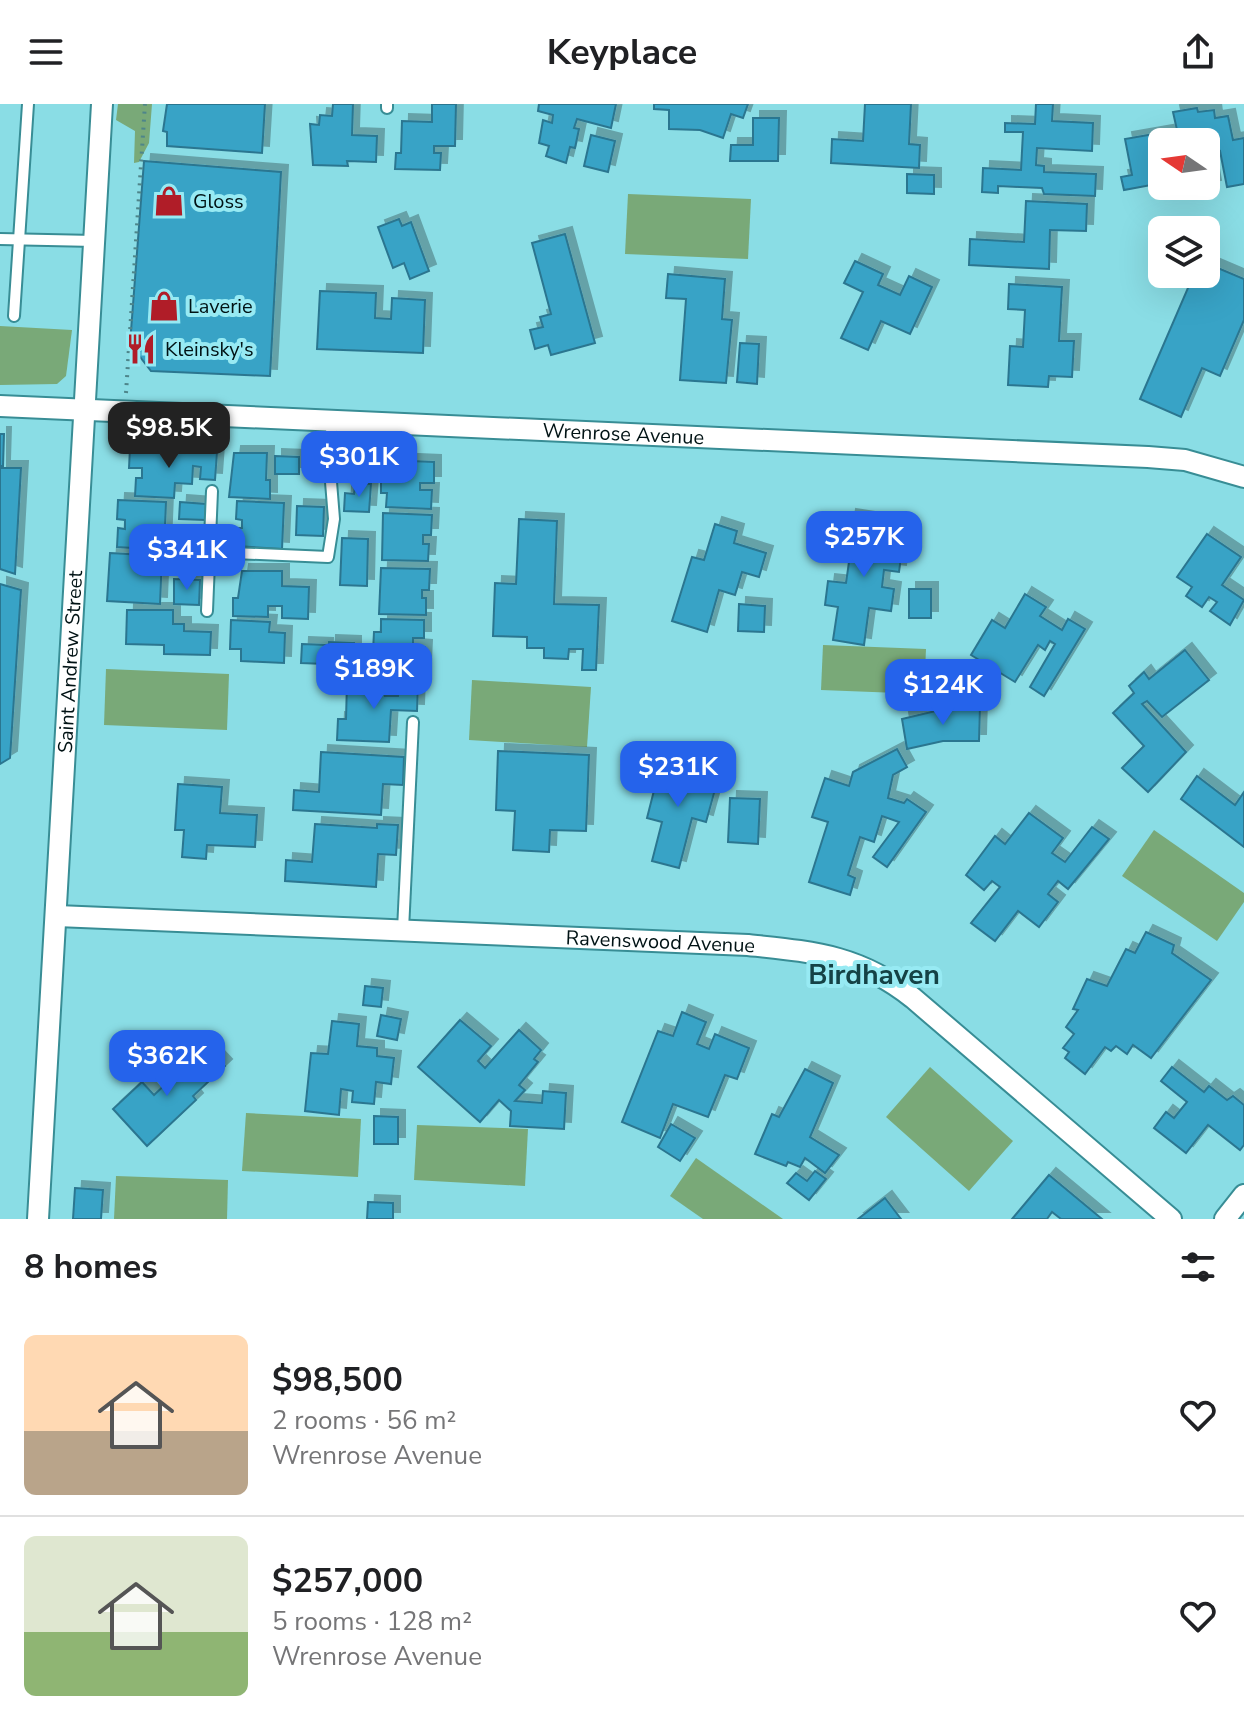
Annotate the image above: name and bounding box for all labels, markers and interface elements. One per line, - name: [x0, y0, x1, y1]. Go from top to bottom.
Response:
- text: Keyplace: [547, 28, 697, 77]
- icon: menu: [24, 30, 68, 74]
- icon: share: [1176, 30, 1220, 74]
- north arrow: [1148, 128, 1220, 200]
- map controls: [1148, 128, 1220, 288]
- shop icon: Gloss: [152, 184, 186, 218]
- place label: Gloss: [193, 188, 244, 215]
- button: layers: [1148, 216, 1220, 288]
- shop icon: Laverie: [147, 289, 181, 323]
- place label: Laverie: [188, 293, 253, 320]
- restaurant icon: Kleinsky's: [124, 332, 158, 366]
- place label: Kleinsky's: [165, 336, 254, 363]
- pin: $98.5K: [104, 402, 234, 470]
- text: $98.5K: [126, 410, 212, 445]
- street label: Wrenrose Avenue: [542, 417, 705, 451]
- pin: $301K: [303, 431, 415, 499]
- text: $301K: [319, 439, 399, 474]
- pin: $257K: [808, 511, 920, 579]
- text: $257K: [824, 519, 904, 554]
- pin: $341K: [131, 524, 243, 592]
- text: $341K: [147, 532, 227, 567]
- street label: Saint Andrew Street: [51, 569, 89, 754]
- pin: $189K: [318, 643, 430, 711]
- text: $189K: [334, 651, 414, 686]
- pin: $124K: [887, 659, 999, 727]
- text: $124K: [903, 667, 983, 702]
- pin: $231K: [622, 741, 734, 809]
- text: $231K: [638, 749, 718, 784]
- street label: Ravenswood Avenue: [565, 924, 756, 959]
- district label: Birdhaven: [808, 956, 940, 994]
- pin: $362K: [111, 1030, 223, 1098]
- text: $362K: [127, 1038, 207, 1073]
- text: 8 homes: [24, 1244, 158, 1290]
- icon: filters: [1176, 1245, 1220, 1289]
- text: $98,500: [272, 1357, 403, 1403]
- icon: home: [88, 1367, 184, 1463]
- icon: heart: [1176, 1393, 1220, 1437]
- text: 2 rooms · 56 m²: [272, 1403, 456, 1438]
- text: Wrenrose Avenue: [272, 1438, 482, 1473]
- text: $257,000: [272, 1558, 423, 1604]
- icon: home: [88, 1568, 184, 1664]
- icon: heart: [1176, 1594, 1220, 1638]
- text: 5 rooms · 128 m²: [272, 1604, 472, 1639]
- text: Wrenrose Avenue: [272, 1639, 482, 1674]

